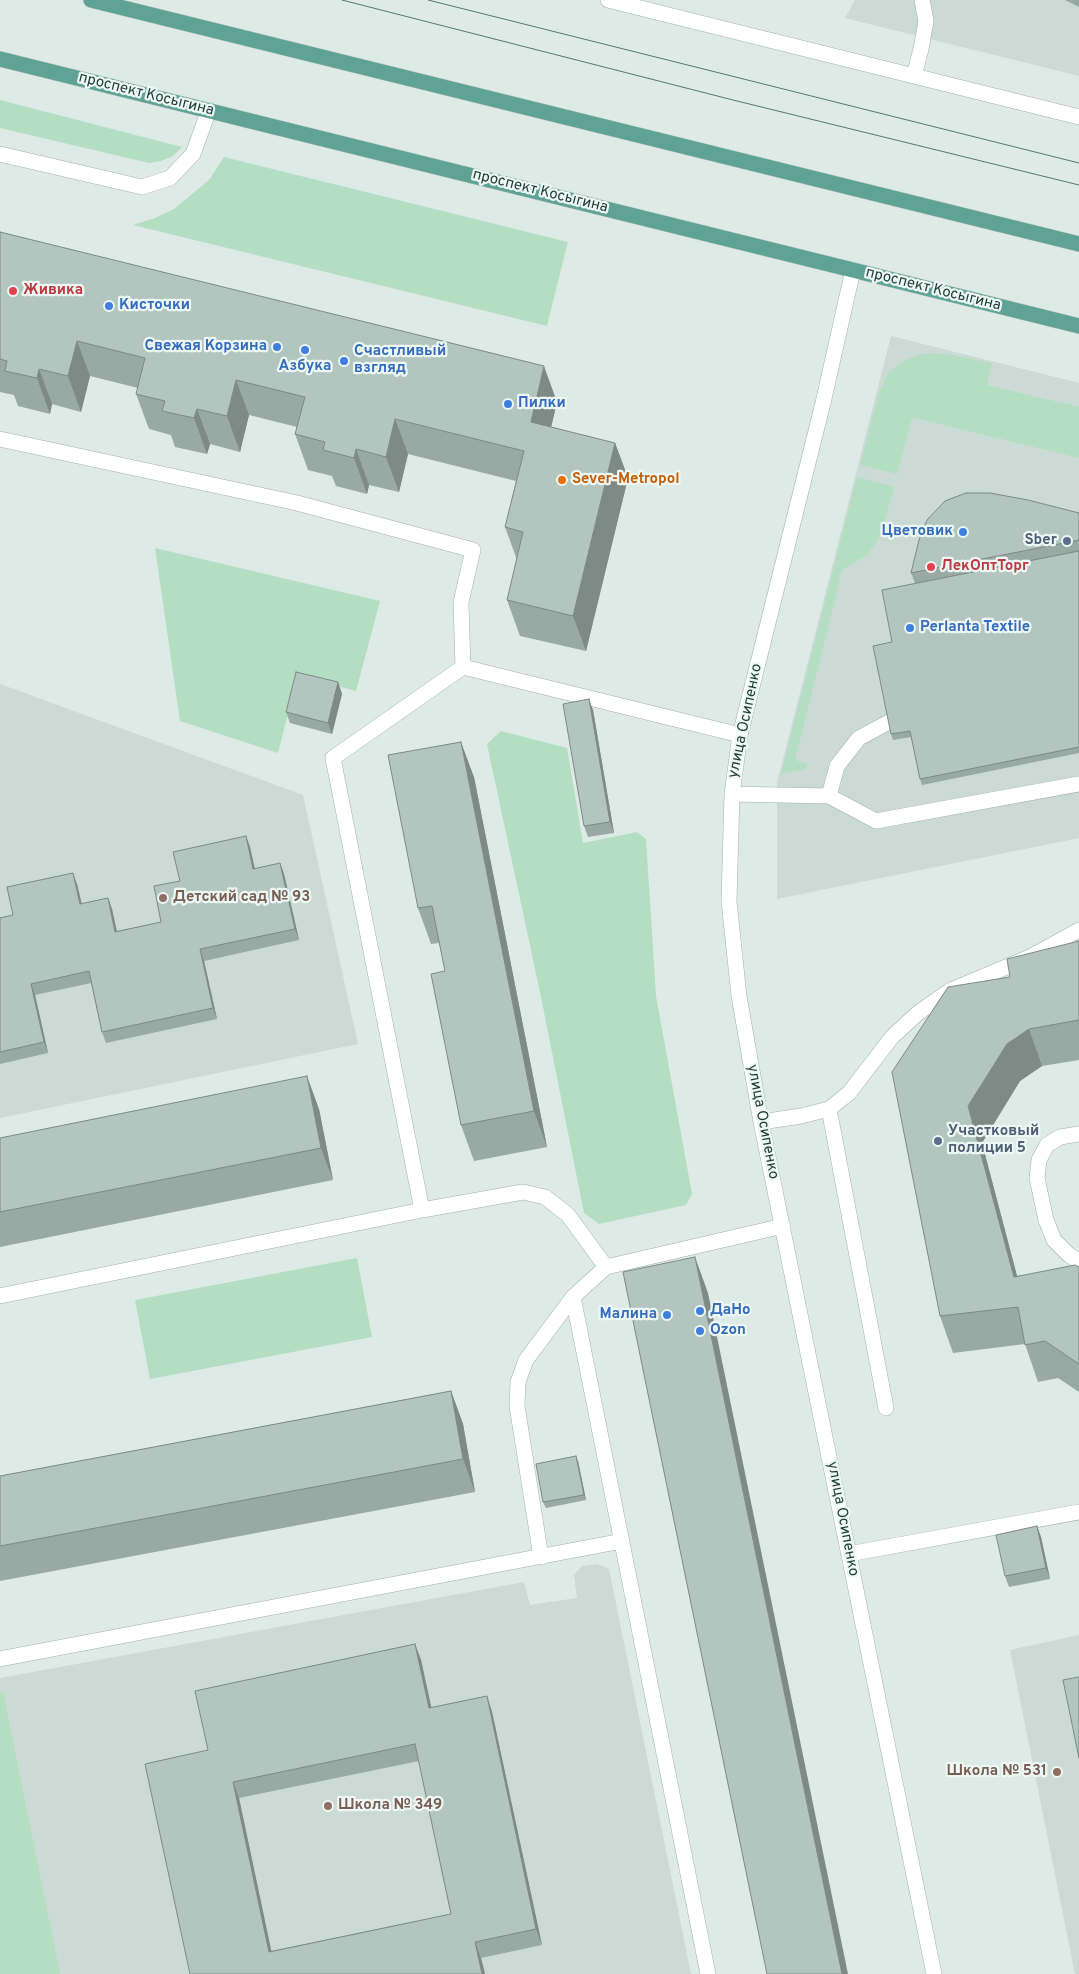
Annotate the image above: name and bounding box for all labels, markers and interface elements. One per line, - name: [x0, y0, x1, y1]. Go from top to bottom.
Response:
- street label: проспект Косыгина: [77, 69, 215, 121]
- street label: проспект Косыгина: [471, 166, 609, 218]
- street label: проспект Косыгина: [864, 264, 1002, 316]
- place label: Живика: [23, 282, 83, 300]
- marker: Живика: [7, 285, 19, 297]
- place label: Кисточки: [119, 297, 190, 315]
- marker: Кисточки: [103, 300, 115, 312]
- place label: Свежая Корзина: [144, 338, 267, 356]
- marker: Свежая Корзина: [271, 341, 283, 353]
- place label: Счастливый взгляд: [354, 343, 446, 378]
- marker: Азбука: [299, 344, 311, 356]
- marker: Счастливый взгляд: [338, 355, 350, 367]
- place label: Азбука: [279, 358, 331, 376]
- place label: Пилки: [518, 395, 566, 413]
- marker: Пилки: [502, 398, 514, 410]
- place label: Sever-Metropol: [572, 471, 680, 489]
- marker: Sever-Metropol: [556, 474, 568, 486]
- place label: Цветовик: [882, 523, 953, 541]
- marker: Цветовик: [957, 526, 969, 538]
- place label: Sber: [1024, 532, 1057, 550]
- marker: Sber: [1061, 535, 1073, 547]
- place label: ЛекОптТорг: [941, 558, 1029, 576]
- marker: ЛекОптТорг: [925, 561, 937, 573]
- place label: Perlanta Textile: [920, 619, 1030, 637]
- marker: Perlanta Textile: [904, 622, 916, 634]
- street label: улица Осипенко: [725, 662, 767, 780]
- place label: Детский сад № 93: [173, 889, 310, 907]
- marker: Детский сад № 93: [157, 892, 169, 904]
- street label: улица Осипенко: [742, 1063, 782, 1181]
- place label: Участковый полиции 5: [948, 1123, 1039, 1158]
- marker: Участковый полиции 5: [932, 1135, 944, 1147]
- place label: ДаНо: [710, 1302, 750, 1320]
- marker: ДаНо: [694, 1305, 706, 1317]
- place label: Малина: [600, 1306, 657, 1324]
- marker: Малина: [661, 1309, 673, 1321]
- place label: Ozon: [710, 1322, 746, 1340]
- marker: Ozon: [694, 1325, 706, 1337]
- street label: улица Осипенко: [822, 1460, 862, 1578]
- place label: Школа № 531: [946, 1763, 1047, 1781]
- marker: Школа № 531: [1051, 1766, 1063, 1778]
- place label: Школа № 349: [338, 1797, 442, 1815]
- marker: Школа № 349: [322, 1800, 334, 1812]

